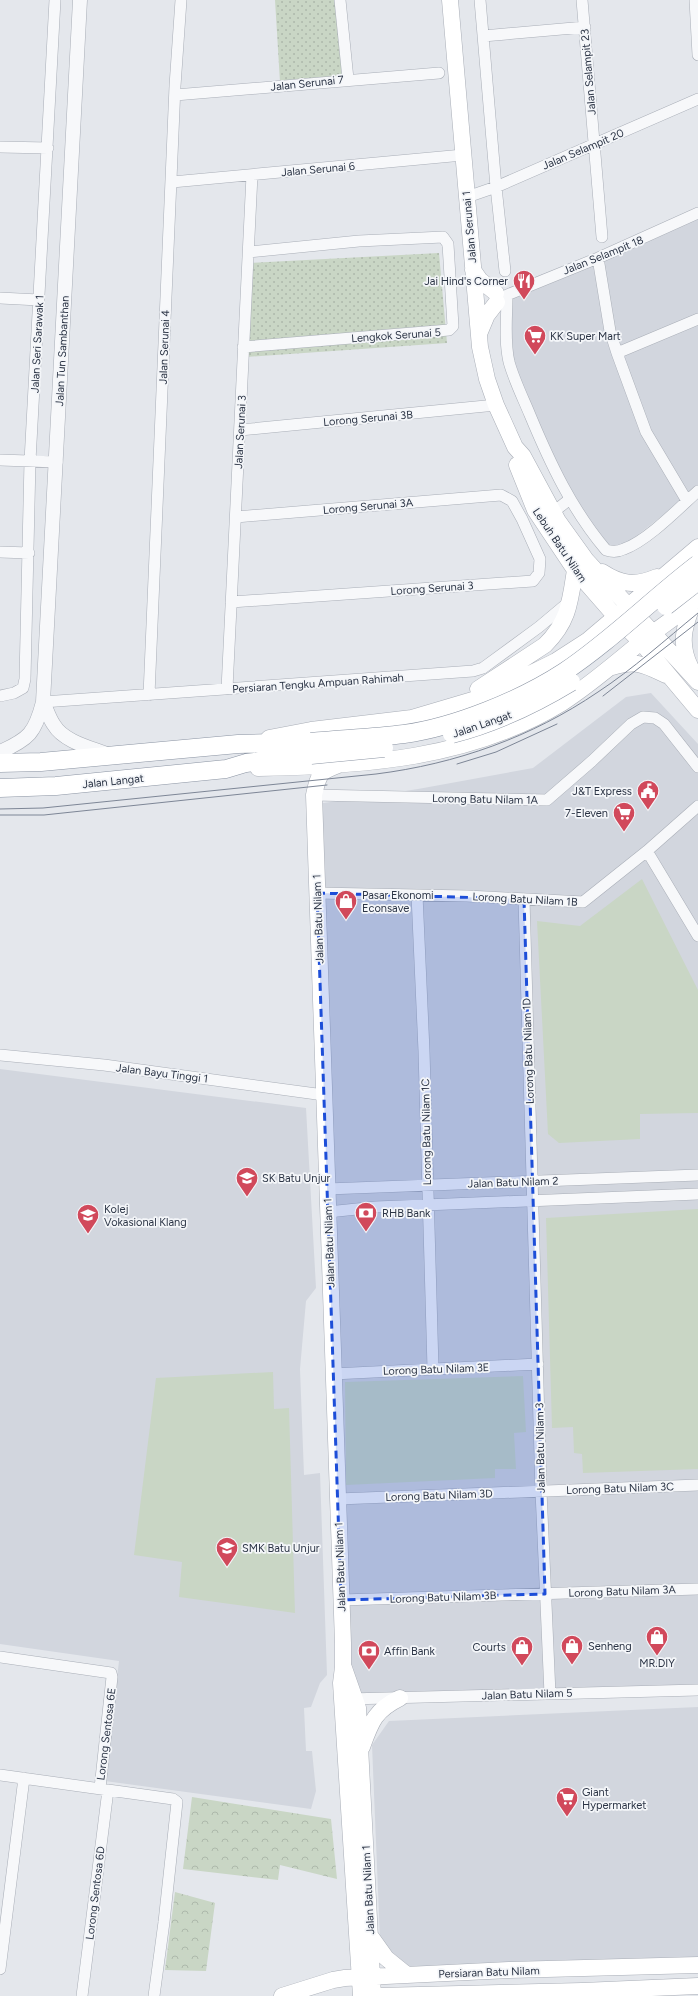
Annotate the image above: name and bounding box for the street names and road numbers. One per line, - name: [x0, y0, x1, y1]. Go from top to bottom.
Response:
- street label: Jalan Selampit 23: [578, 28, 599, 116]
- street label: Jalan Serunai 7: [270, 73, 344, 94]
- street label: Jalan Selampit 20: [540, 126, 626, 173]
- street label: Jalan Serunai 6: [281, 160, 355, 179]
- street label: Jalan Serunai 1: [460, 190, 479, 264]
- street label: Jalan Selampit 18: [561, 233, 645, 278]
- street label: Jalan Seri Sarawak 1: [28, 295, 47, 393]
- street label: Jalan Tun Sambanthan: [53, 295, 72, 407]
- street label: Jalan Serunai 4: [157, 309, 172, 385]
- street label: Lengkok Serunai 5: [351, 326, 441, 345]
- street label: Jalan Serunai 3: [232, 395, 249, 469]
- street label: Lorong Serunai 3B: [323, 408, 414, 429]
- street label: Lorong Serunai 3A: [322, 496, 414, 517]
- street label: Lebuh Batu Nilam: [530, 506, 589, 585]
- street label: Lorong Serunai 3: [390, 579, 474, 598]
- street label: Persiaran Tengku Ampuan Rahimah: [232, 671, 404, 696]
- street label: Jalan Langat: [451, 708, 514, 741]
- street label: Jalan Langat: [82, 772, 144, 791]
- street label: Lorong Batu Nilam 1A: [432, 792, 539, 807]
- street label: Jalan Batu Nilam 1: [310, 874, 327, 964]
- street label: Lorong Batu Nilam 1B: [472, 890, 578, 909]
- street label: Lorong Batu Nilam 1D: [520, 997, 537, 1104]
- street label: Jalan Bayu Tinggi 1: [115, 1061, 209, 1086]
- street label: Lorong Batu Nilam 1C: [419, 1079, 434, 1185]
- street label: Jalan Batu Nilam 2: [467, 1174, 559, 1191]
- street label: Jalan Batu Nilam 1: [321, 1198, 338, 1288]
- street label: Lorong Batu Nilam 3E: [383, 1361, 489, 1378]
- street label: Jalan Batu Nilam 3: [533, 1403, 548, 1493]
- street label: Lorong Batu Nilam 3C: [566, 1480, 674, 1497]
- street label: Lorong Batu Nilam 3D: [385, 1487, 493, 1504]
- street label: Jalan Batu Nilam 1: [332, 1522, 349, 1612]
- street label: Lorong Batu Nilam 3A: [568, 1583, 676, 1600]
- street label: Lorong Batu Nilam 3B: [389, 1589, 497, 1606]
- street label: Jalan Batu Nilam 5: [481, 1686, 573, 1703]
- street label: Lorong Sentosa 6E: [94, 1687, 119, 1781]
- street label: Lorong Sentosa 6D: [83, 1845, 108, 1941]
- street label: Jalan Batu Nilam 1: [360, 1845, 377, 1935]
- street label: Persiaran Batu Nilam: [438, 1964, 540, 1981]

